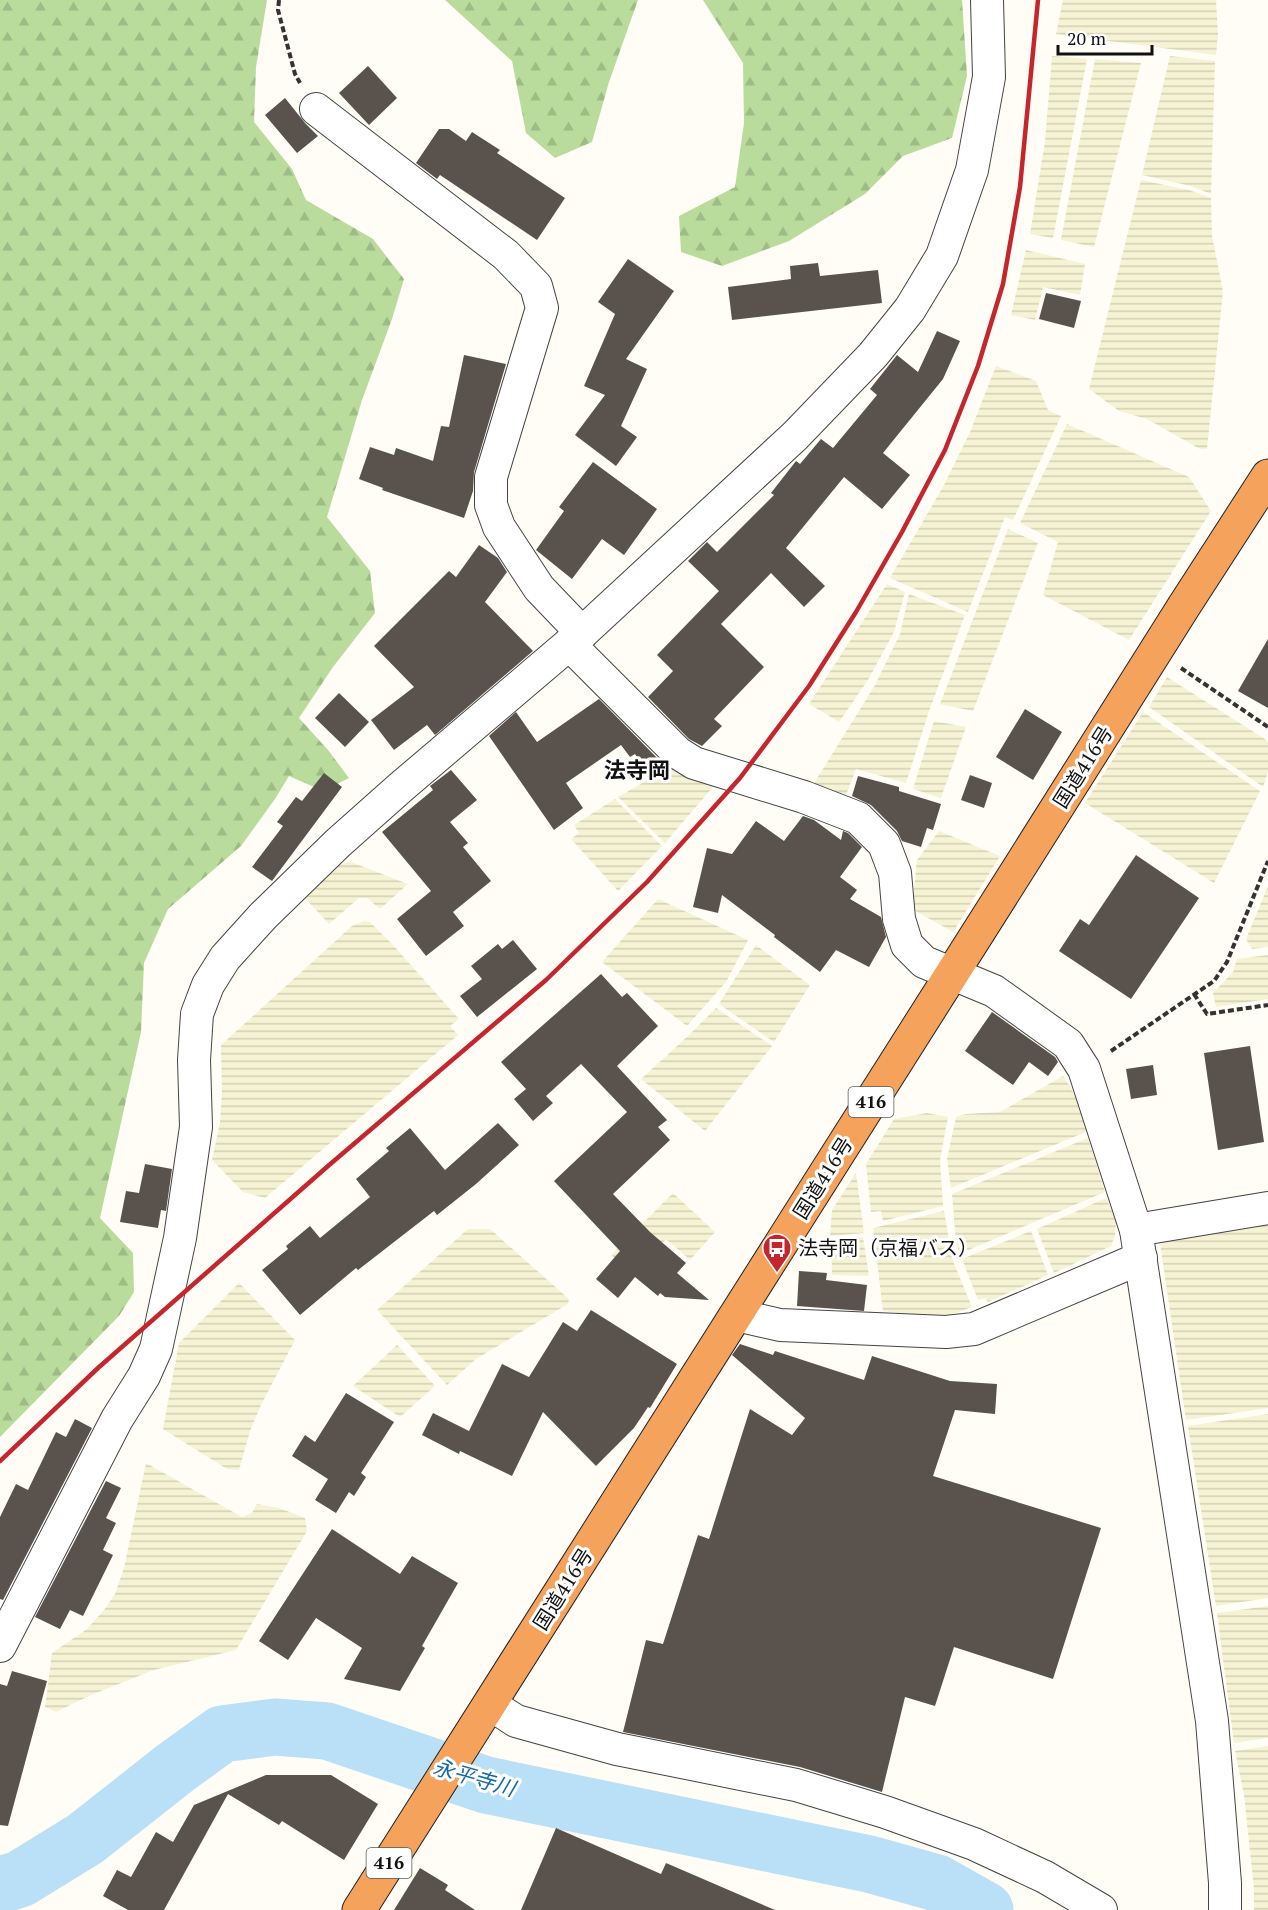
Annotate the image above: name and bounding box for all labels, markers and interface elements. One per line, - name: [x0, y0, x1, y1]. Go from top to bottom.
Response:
- scale bar: [1058, 18, 1152, 56]
- text: 20 m: [1067, 26, 1107, 50]
- street label: 国道416号: [1047, 721, 1118, 813]
- district label: 法寺岡: [604, 755, 670, 784]
- road number: 416: [848, 1087, 894, 1117]
- street label: 国道416号: [787, 1132, 858, 1224]
- bus stop icon: 法寺岡（京福バス）: [761, 1232, 793, 1274]
- place label: 法寺岡（京福バス）: [798, 1234, 978, 1261]
- street label: 国道416号: [527, 1543, 598, 1635]
- water label: 永平寺川: [430, 1752, 520, 1803]
- road number: 416: [366, 1848, 412, 1878]

